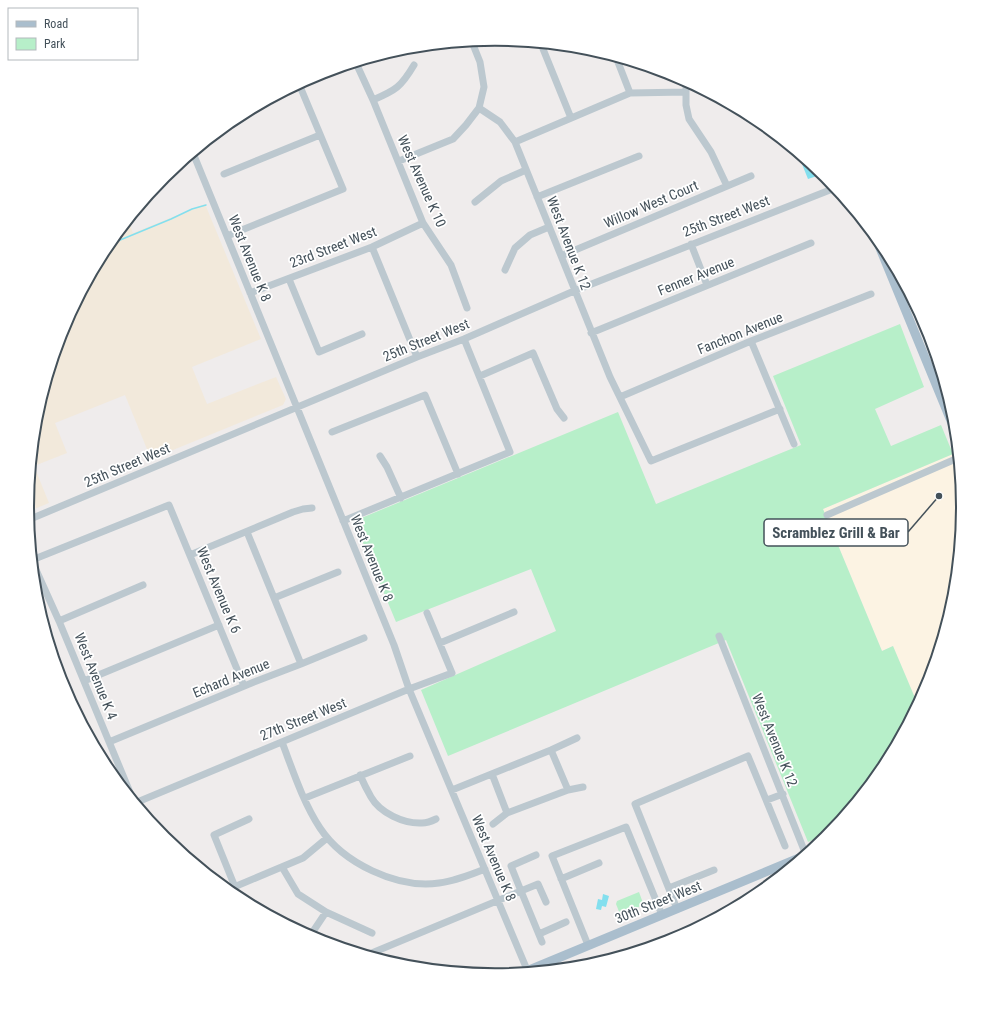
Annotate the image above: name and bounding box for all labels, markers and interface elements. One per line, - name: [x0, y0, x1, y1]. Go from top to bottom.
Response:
- legend: [8, 8, 138, 60]
- text: Road: [44, 17, 68, 31]
- text: Park: [44, 37, 66, 51]
- street label: West Avenue K 10: [395, 133, 449, 230]
- street label: Willow West Court: [601, 177, 701, 231]
- street label: 25th Street West: [680, 192, 772, 240]
- street label: West Avenue K 12: [544, 194, 594, 292]
- street label: West Avenue K 8: [225, 212, 275, 304]
- street label: 23rd Street West: [287, 223, 379, 271]
- street label: Fenner Avenue: [655, 253, 737, 299]
- street label: Fanchon Avenue: [695, 308, 785, 357]
- street label: 25th Street West: [381, 315, 471, 365]
- street label: 25th Street West: [82, 440, 172, 490]
- street label: West Avenue K 8: [347, 512, 397, 604]
- callout: Scramblez Grill & Bar: [764, 519, 908, 546]
- text: Scramblez Grill & Bar: [772, 524, 900, 542]
- street label: West Avenue K 6: [194, 545, 244, 636]
- street label: West Avenue K 4: [71, 630, 121, 722]
- street label: Echard Avenue: [190, 655, 272, 701]
- street label: West Avenue K 12: [749, 691, 801, 789]
- street label: 27th Street West: [258, 694, 348, 744]
- street label: West Avenue K 8: [469, 813, 519, 904]
- street label: 30th Street West: [613, 877, 703, 927]

